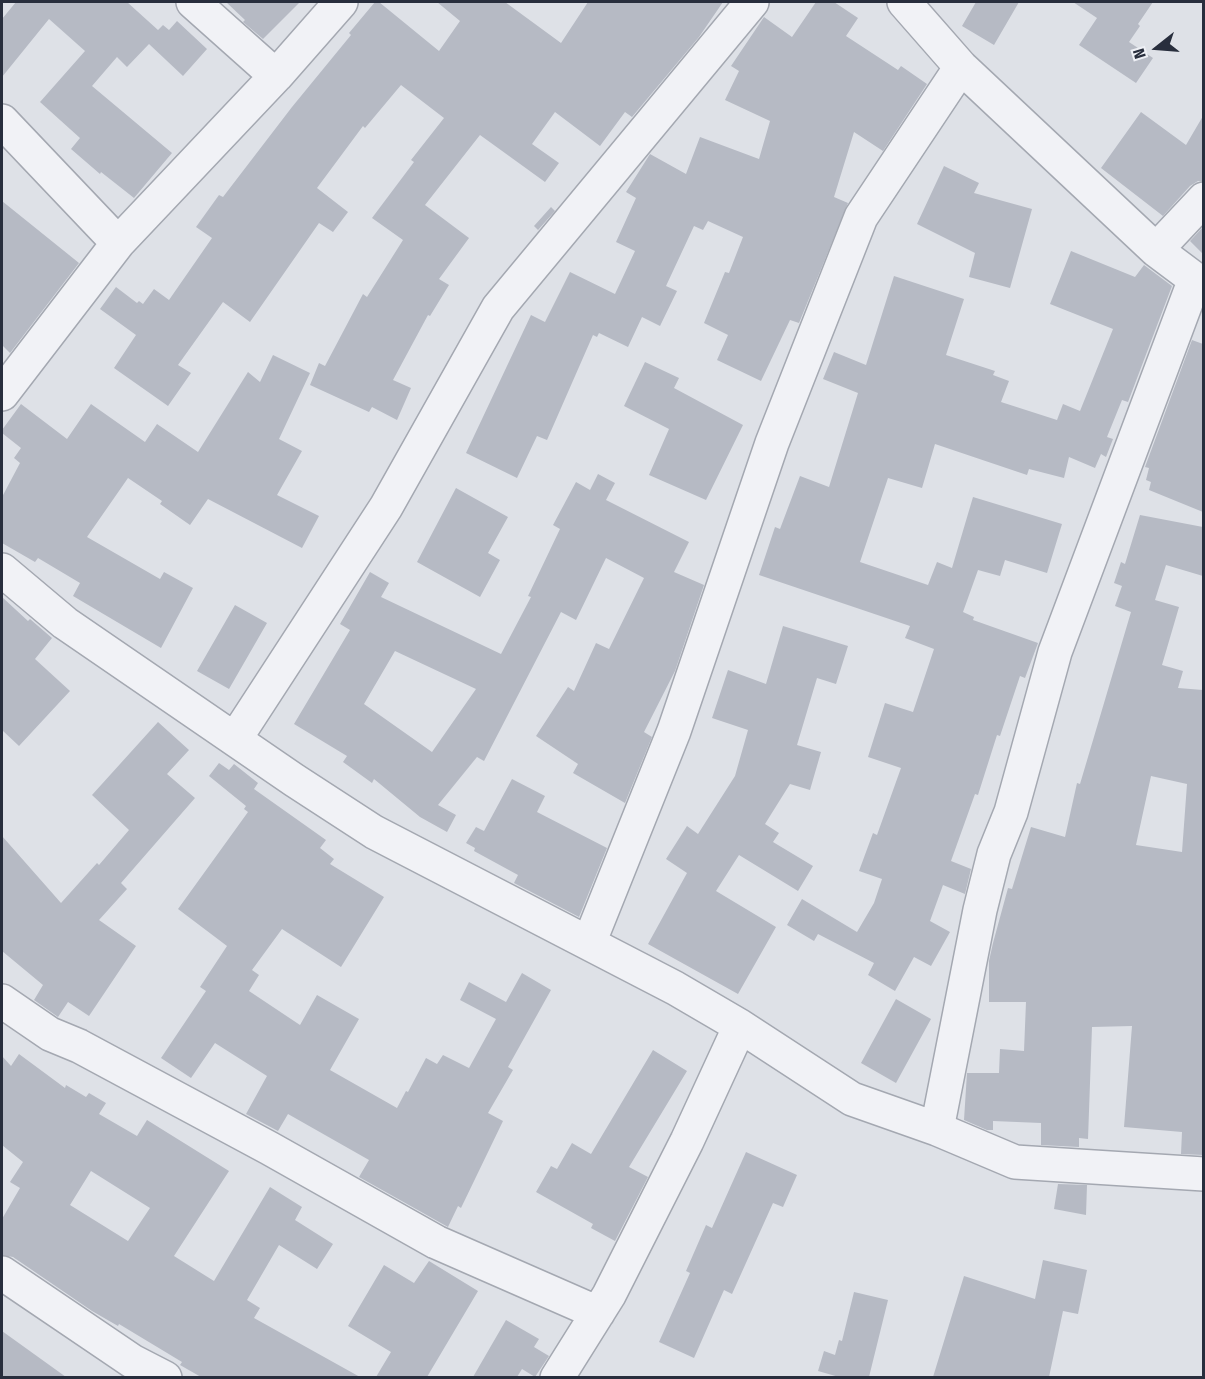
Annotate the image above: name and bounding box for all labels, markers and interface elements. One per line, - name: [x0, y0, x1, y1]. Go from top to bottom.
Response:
- north arrow: [1127, 18, 1187, 78]
- text: N: [1129, 46, 1150, 61]

